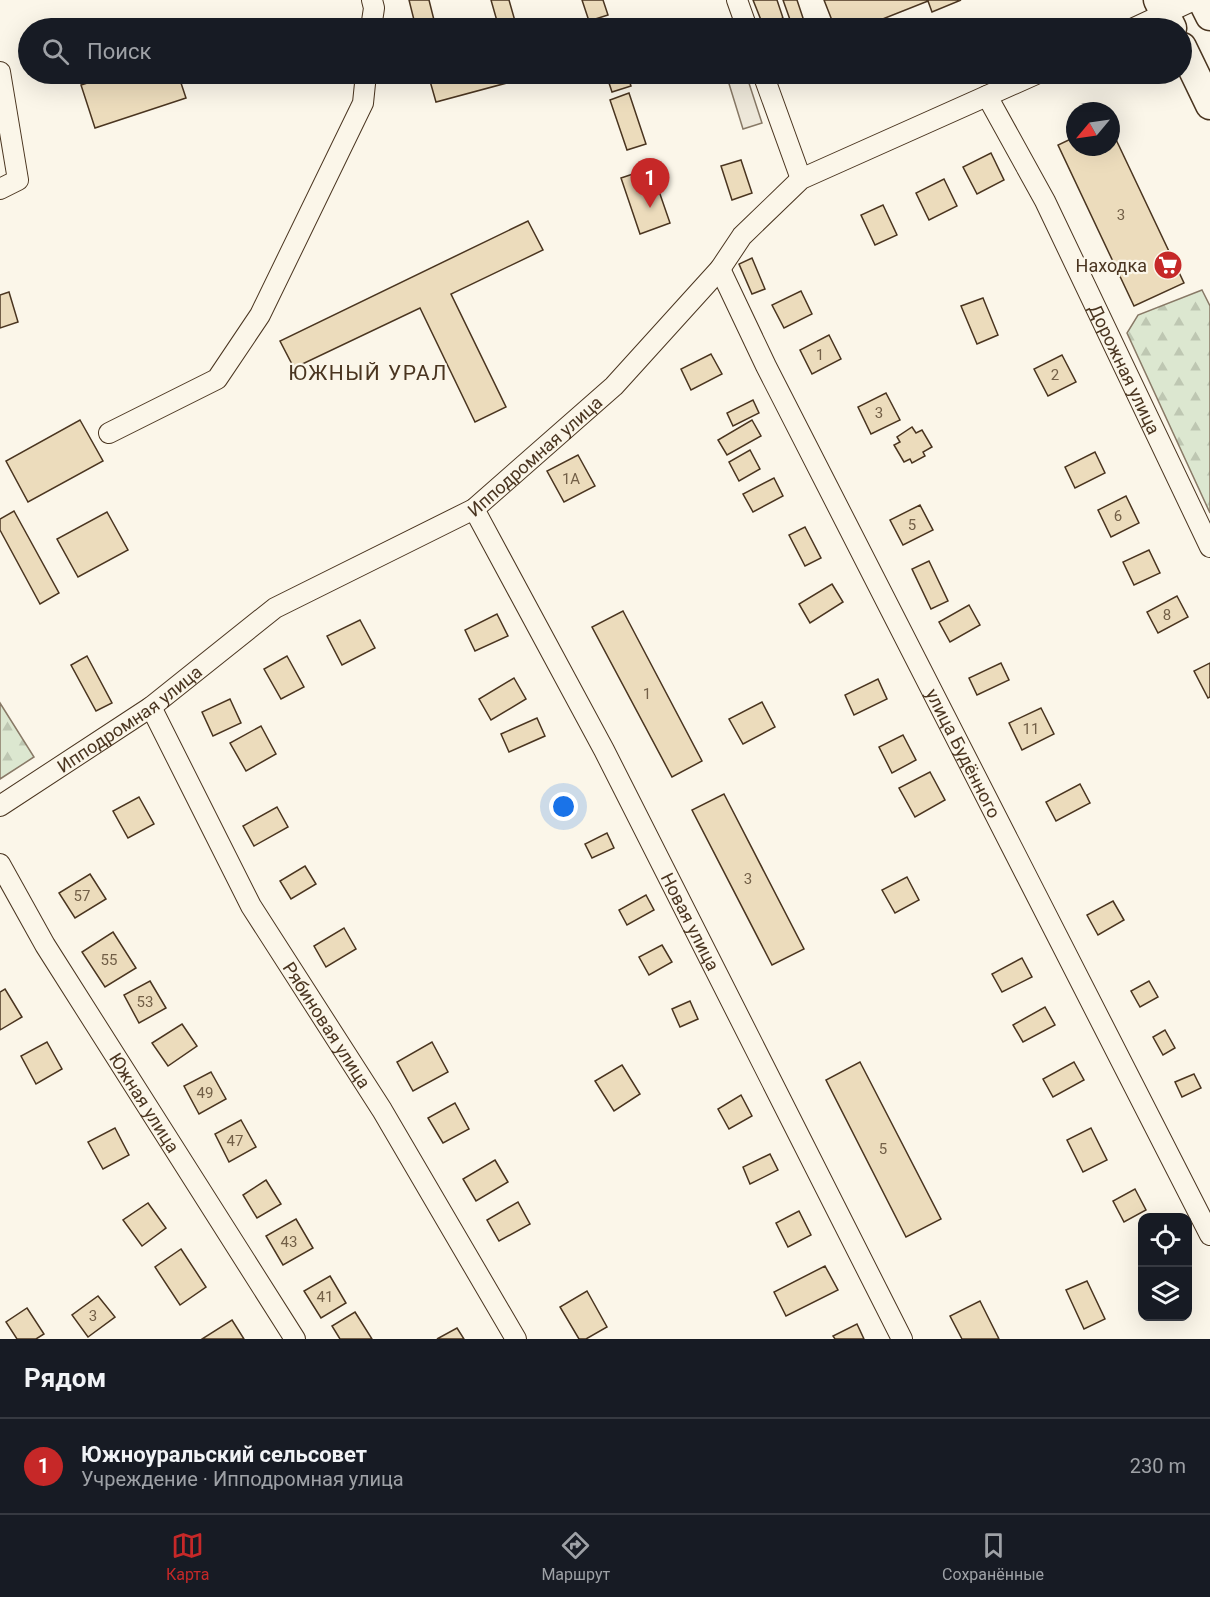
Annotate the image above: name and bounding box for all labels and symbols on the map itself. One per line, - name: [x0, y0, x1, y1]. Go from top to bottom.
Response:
- north arrow: [1066, 102, 1120, 156]
- pin: 1: [630, 158, 670, 208]
- house number: 3: [1117, 206, 1125, 224]
- supermarket icon: Находка: [1152, 249, 1184, 281]
- place label: Находка: [1076, 255, 1147, 276]
- street label: Дорожная улица: [1085, 300, 1165, 437]
- house number: 1: [816, 346, 824, 364]
- district label: ЮЖНЫЙ УРАЛ: [288, 361, 448, 385]
- house number: 2: [1051, 366, 1059, 384]
- street label: Ипподромная улица: [463, 391, 606, 520]
- house number: 3: [875, 404, 883, 422]
- house number: 1А: [562, 470, 580, 488]
- house number: 6: [1114, 507, 1122, 525]
- house number: 5: [908, 516, 916, 534]
- house number: 8: [1163, 606, 1171, 624]
- street label: Ипподромная улица: [53, 661, 206, 776]
- house number: 1: [643, 685, 651, 703]
- street label: улица Будённого: [922, 685, 1006, 821]
- house number: 11: [1023, 720, 1039, 738]
- your location: [549, 792, 578, 821]
- street label: Новая улица: [657, 869, 724, 974]
- house number: 3: [744, 870, 752, 888]
- house number: 57: [74, 887, 90, 905]
- house number: 55: [101, 951, 117, 969]
- street label: Рябиновая улица: [279, 958, 376, 1092]
- house number: 53: [137, 993, 153, 1011]
- street label: Южная улица: [105, 1049, 184, 1156]
- house number: 49: [197, 1084, 213, 1102]
- house number: 47: [227, 1132, 243, 1150]
- house number: 5: [879, 1140, 887, 1158]
- house number: 43: [281, 1233, 297, 1251]
- house number: 41: [317, 1288, 333, 1306]
- house number: 3: [89, 1307, 97, 1325]

